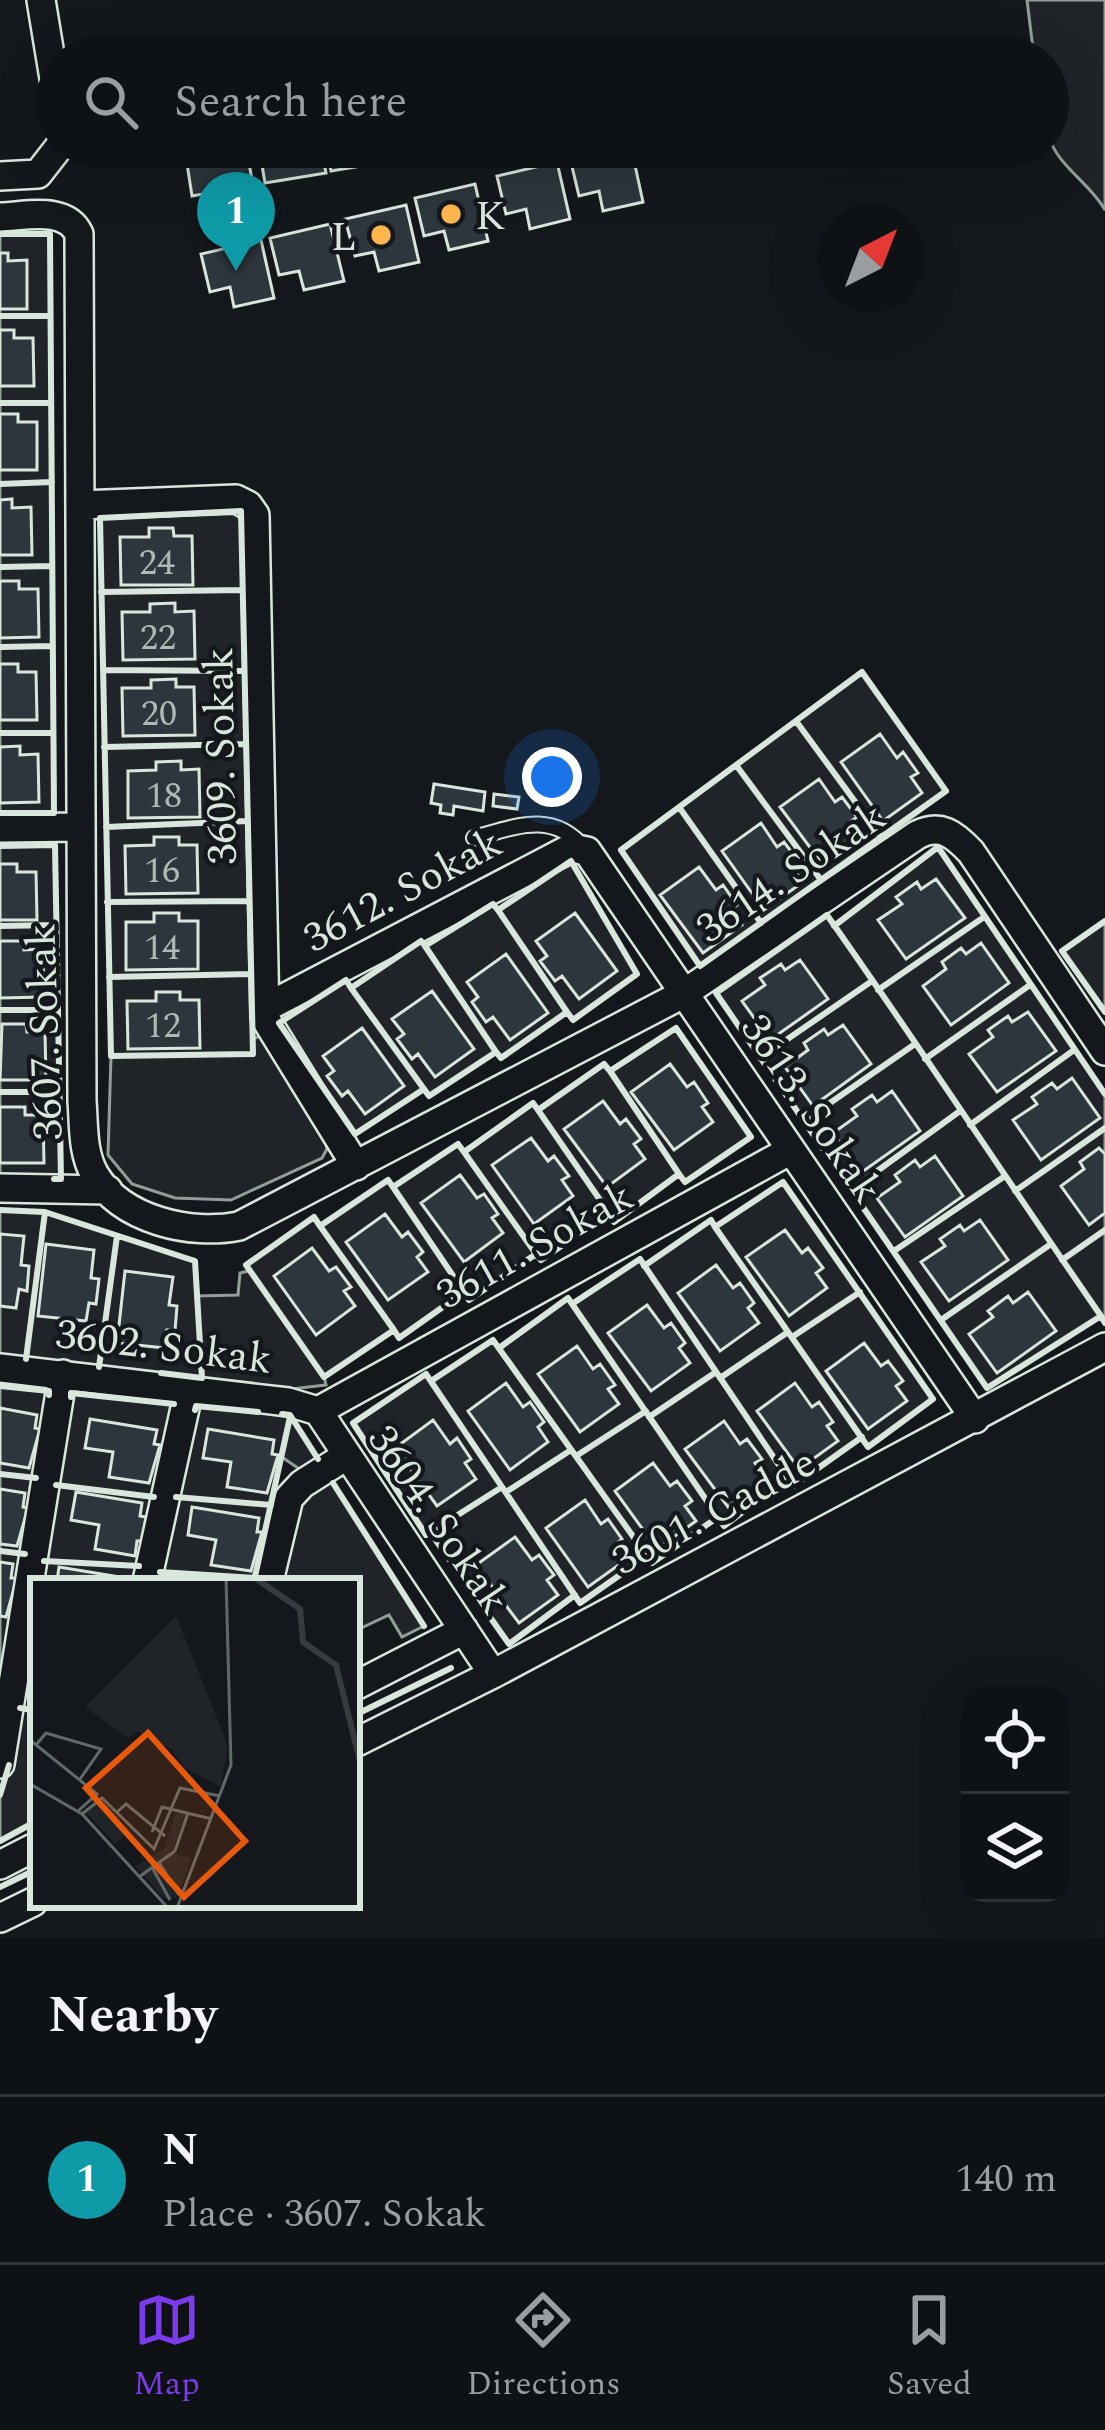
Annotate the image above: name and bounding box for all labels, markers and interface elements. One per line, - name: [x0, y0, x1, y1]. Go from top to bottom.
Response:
- search box: [36, 36, 1069, 168]
- text: Search here: [174, 68, 407, 137]
- icon: search: [78, 69, 144, 135]
- pin: 1: [197, 172, 275, 271]
- place label: K: [475, 185, 505, 248]
- marker: K: [438, 201, 464, 227]
- north arrow: [817, 204, 925, 312]
- place label: L: [330, 206, 357, 269]
- marker: L: [368, 222, 394, 248]
- house number: 24: [139, 536, 175, 591]
- house number: 22: [140, 611, 176, 666]
- street label: 3609. Sokak: [188, 647, 255, 865]
- house number: 20: [141, 687, 177, 742]
- your location: [522, 747, 582, 807]
- house number: 18: [146, 769, 182, 824]
- street label: 3614. Sokak: [684, 786, 899, 960]
- street label: 3612. Sokak: [292, 812, 514, 970]
- house number: 16: [144, 844, 180, 899]
- house number: 14: [144, 921, 180, 976]
- street label: 3607. Sokak: [10, 922, 81, 1142]
- house number: 12: [145, 999, 181, 1054]
- street label: 3613. Sokak: [724, 1002, 898, 1217]
- street label: 3611. Sokak: [425, 1166, 646, 1326]
- street label: 3602. Sokak: [52, 1303, 275, 1392]
- street label: 3604. Sokak: [351, 1413, 525, 1628]
- street label: 3601. Cadde: [601, 1432, 828, 1592]
- inset map: [30, 1578, 360, 1908]
- map controls: [961, 1686, 1069, 1902]
- button: locate: [961, 1686, 1069, 1794]
- button: layers: [961, 1794, 1069, 1902]
- text: Nearby: [48, 1977, 217, 2055]
- text: N: [162, 2116, 199, 2185]
- text: 1: [76, 2150, 98, 2209]
- text: 140 m: [955, 2150, 1057, 2209]
- text: Place · 3607. Sokak: [162, 2185, 486, 2244]
- tab: Map: [133, 2287, 200, 2409]
- tab: Directions: [466, 2287, 620, 2409]
- tab: Saved: [887, 2287, 972, 2409]

